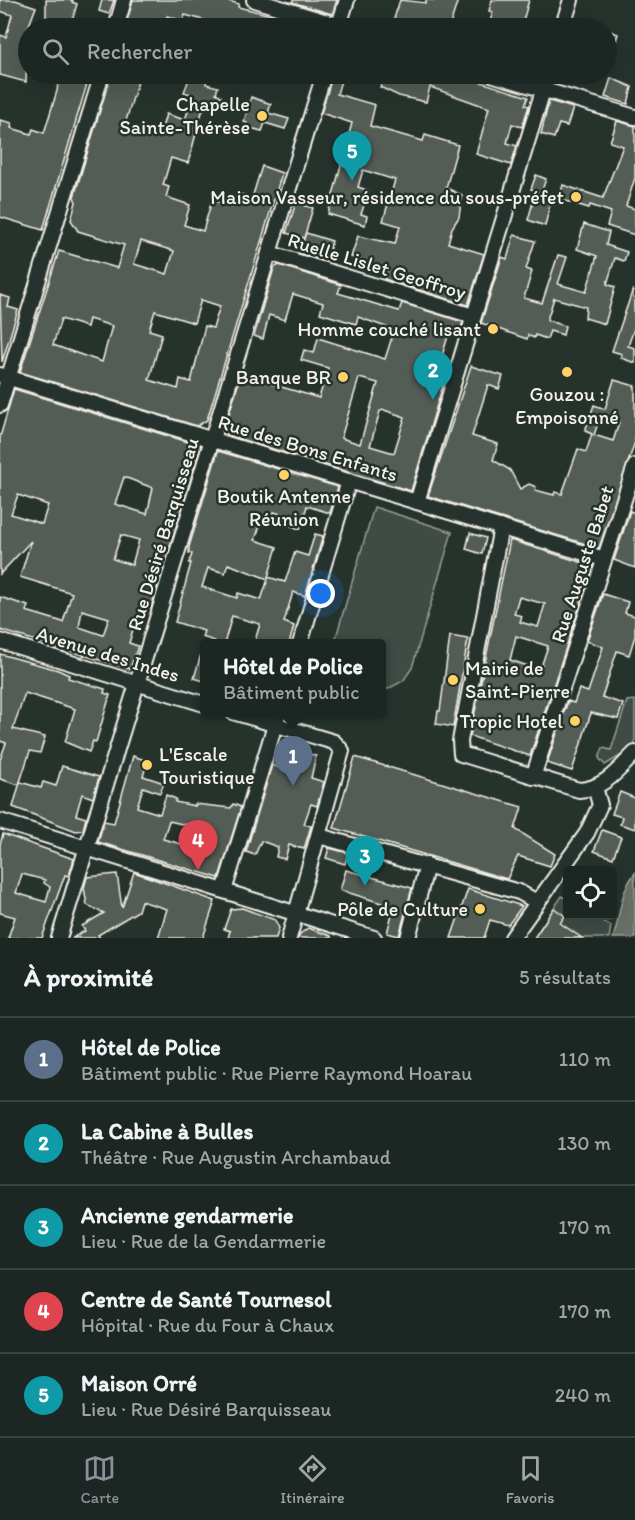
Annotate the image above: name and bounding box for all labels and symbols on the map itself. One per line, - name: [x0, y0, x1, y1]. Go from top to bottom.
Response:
- place label: Chapelle Sainte-Thérèse: [119, 92, 250, 139]
- marker: Chapelle Sainte-Thérèse: [255, 109, 269, 123]
- pin: 5: [332, 132, 372, 181]
- place label: Maison Vasseur, résidence du sous-préfet: [210, 185, 565, 209]
- marker: Maison Vasseur, résidence du sous-préfet: [569, 190, 583, 204]
- street label: Ruelle Lislet Geoffroy: [285, 227, 470, 305]
- place label: Homme couché lisant: [298, 317, 481, 341]
- marker: Homme couché lisant: [486, 322, 500, 336]
- pin: 2: [414, 350, 452, 400]
- place label: Banque BR: [236, 365, 332, 389]
- marker: Gouzou : Empoisonné: [560, 365, 574, 379]
- marker: Banque BR: [336, 370, 350, 384]
- place label: Gouzou : Empoisonné: [515, 382, 619, 429]
- street label: Rue des Bons Enfants: [215, 409, 401, 487]
- street label: Rue Désiré Barquisseau: [122, 434, 204, 634]
- marker: Boutik Antenne Réunion: [277, 468, 291, 482]
- street label: Rue Auguste Babet: [545, 482, 619, 645]
- place label: Boutik Antenne Réunion: [217, 484, 351, 531]
- your location: [306, 579, 335, 608]
- street label: Avenue des Indes: [34, 621, 182, 687]
- place label: Mairie de Saint-Pierre: [465, 656, 570, 703]
- marker: Mairie de Saint-Pierre: [446, 673, 460, 687]
- place label: Tropic Hotel: [459, 709, 563, 733]
- marker: Tropic Hotel: [568, 714, 582, 728]
- pin: 1: [274, 736, 312, 786]
- place label: L'Escale Touristique: [159, 742, 255, 789]
- marker: L'Escale Touristique: [140, 758, 154, 772]
- pin: 4: [178, 820, 218, 870]
- pin: 3: [346, 836, 385, 886]
- place label: Pôle de Culture: [337, 897, 468, 921]
- marker: Pôle de Culture: [473, 902, 487, 916]

